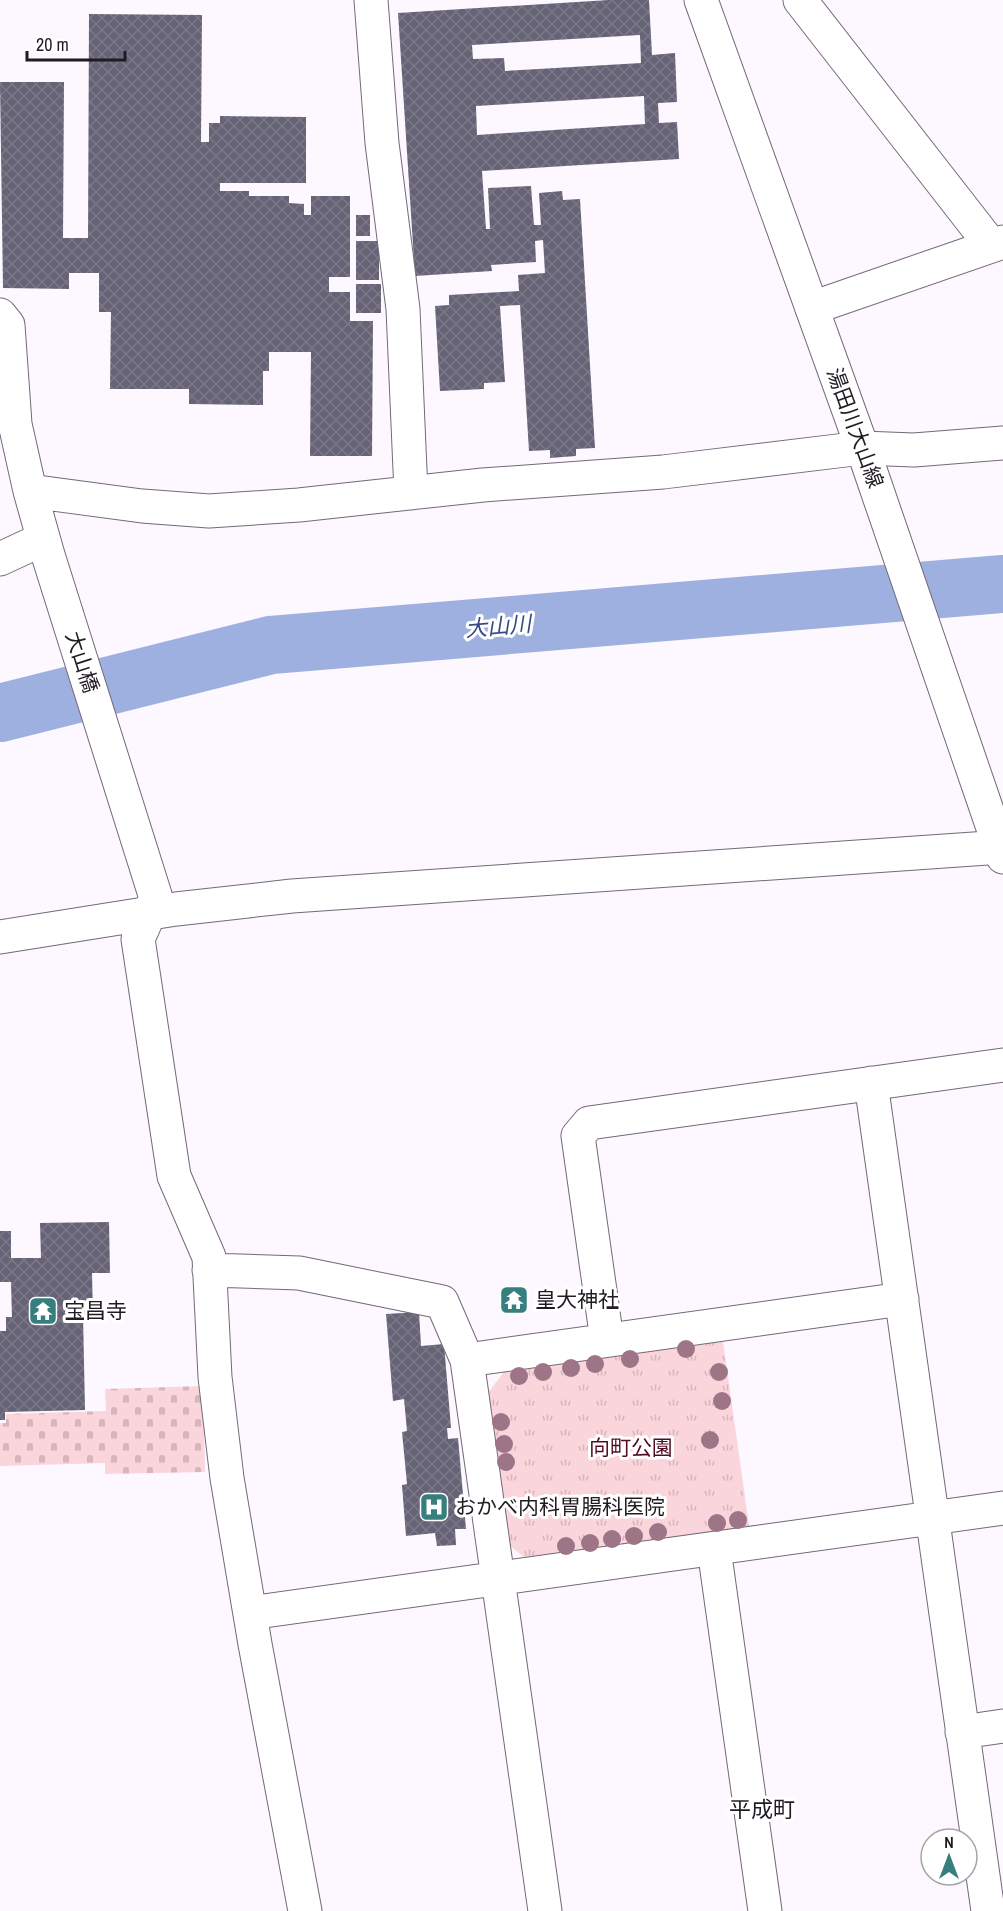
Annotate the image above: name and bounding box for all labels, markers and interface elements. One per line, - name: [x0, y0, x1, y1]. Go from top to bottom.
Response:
- scale bar: [27, 24, 124, 62]
- text: 20 m: [36, 32, 69, 57]
- street label: 湯田川大山線: [820, 364, 891, 492]
- water label: 大山川: [464, 608, 534, 644]
- street label: 大山橋: [59, 627, 106, 696]
- temple icon: 皇大神社: [498, 1284, 530, 1316]
- place label: 皇大神社: [535, 1285, 619, 1314]
- temple icon: 宝昌寺: [27, 1295, 59, 1327]
- place label: 宝昌寺: [64, 1296, 127, 1325]
- park label: 向町公園: [589, 1433, 673, 1462]
- hospital icon: おかべ内科胃腸科医院: [418, 1491, 450, 1523]
- place label: おかべ内科胃腸科医院: [455, 1492, 665, 1521]
- district label: 平成町: [729, 1794, 795, 1824]
- north arrow: [919, 1827, 979, 1887]
- text: N: [944, 1831, 954, 1853]

